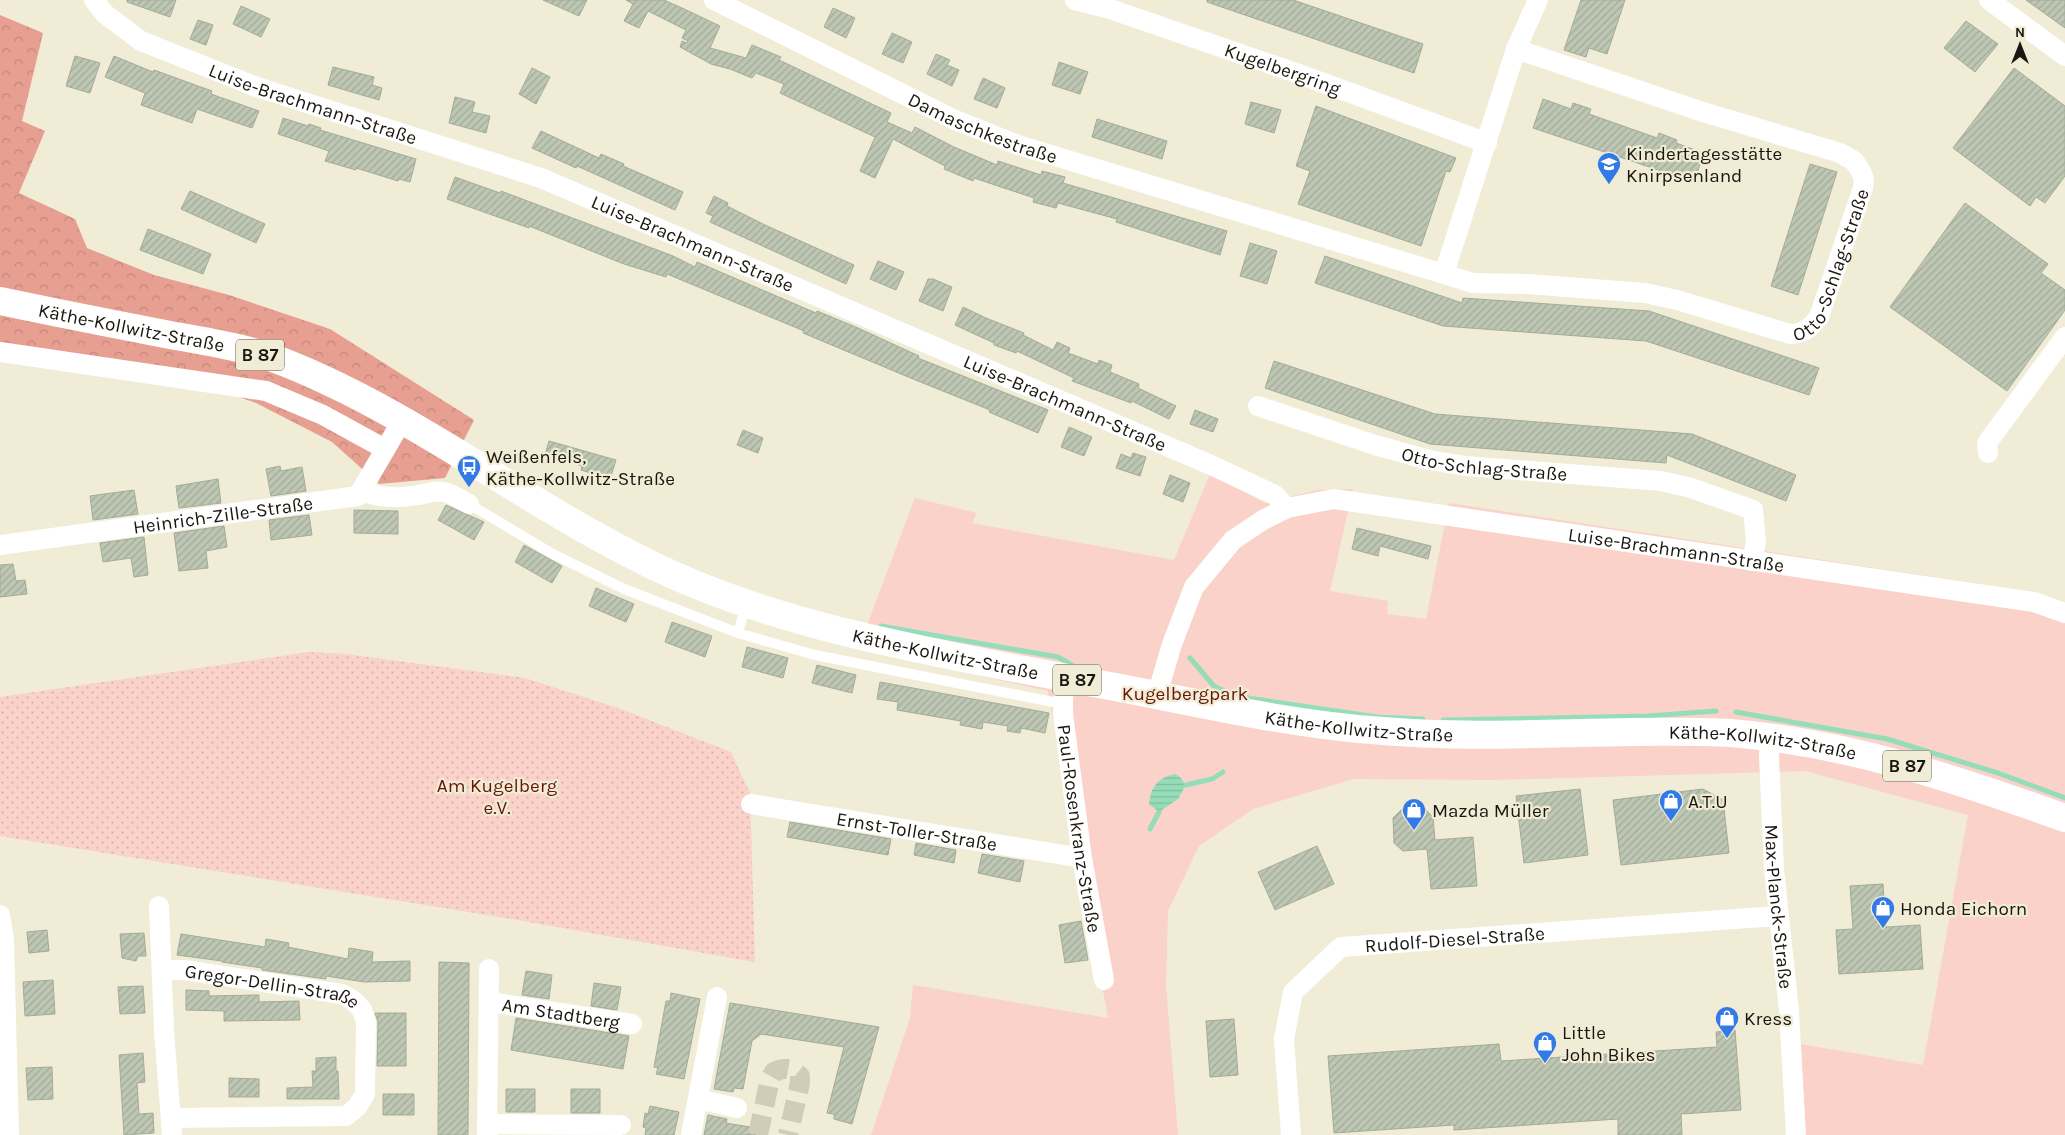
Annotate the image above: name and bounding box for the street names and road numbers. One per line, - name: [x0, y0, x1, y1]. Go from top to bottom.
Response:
- street label: Kugelbergring: [1221, 39, 1344, 101]
- street label: Luise-Brachmann-Straße: [205, 59, 420, 150]
- street label: Damaschkestraße: [904, 88, 1060, 168]
- street label: Otto-Schlag-Straße: [1791, 186, 1874, 346]
- street label: Luise-Brachmann-Straße: [588, 191, 797, 297]
- street label: Käthe-Kollwitz-Straße: [36, 299, 226, 357]
- road number: B 87: [236, 340, 284, 370]
- street label: Luise-Brachmann-Straße: [960, 350, 1169, 456]
- street label: Otto-Schlag-Straße: [1399, 443, 1568, 486]
- street label: Heinrich-Zille-Straße: [132, 492, 314, 539]
- street label: Luise-Brachmann-Straße: [1567, 524, 1786, 577]
- street label: Käthe-Kollwitz-Straße: [850, 624, 1040, 684]
- road number: B 87: [1053, 664, 1101, 696]
- street label: Käthe-Kollwitz-Straße: [1263, 706, 1453, 746]
- street label: Käthe-Kollwitz-Straße: [1669, 722, 1859, 765]
- street label: Paul-Rosenkranz-Straße: [1052, 723, 1105, 934]
- road number: B 87: [1883, 750, 1931, 781]
- street label: Ernst-Toller-Straße: [835, 808, 999, 856]
- street label: Max-Planck-Straße: [1760, 824, 1797, 990]
- street label: Rudolf-Diesel-Straße: [1364, 923, 1546, 957]
- street label: Gregor-Dellin-Straße: [183, 960, 365, 1013]
- street label: Am Stadtberg: [500, 994, 622, 1034]

